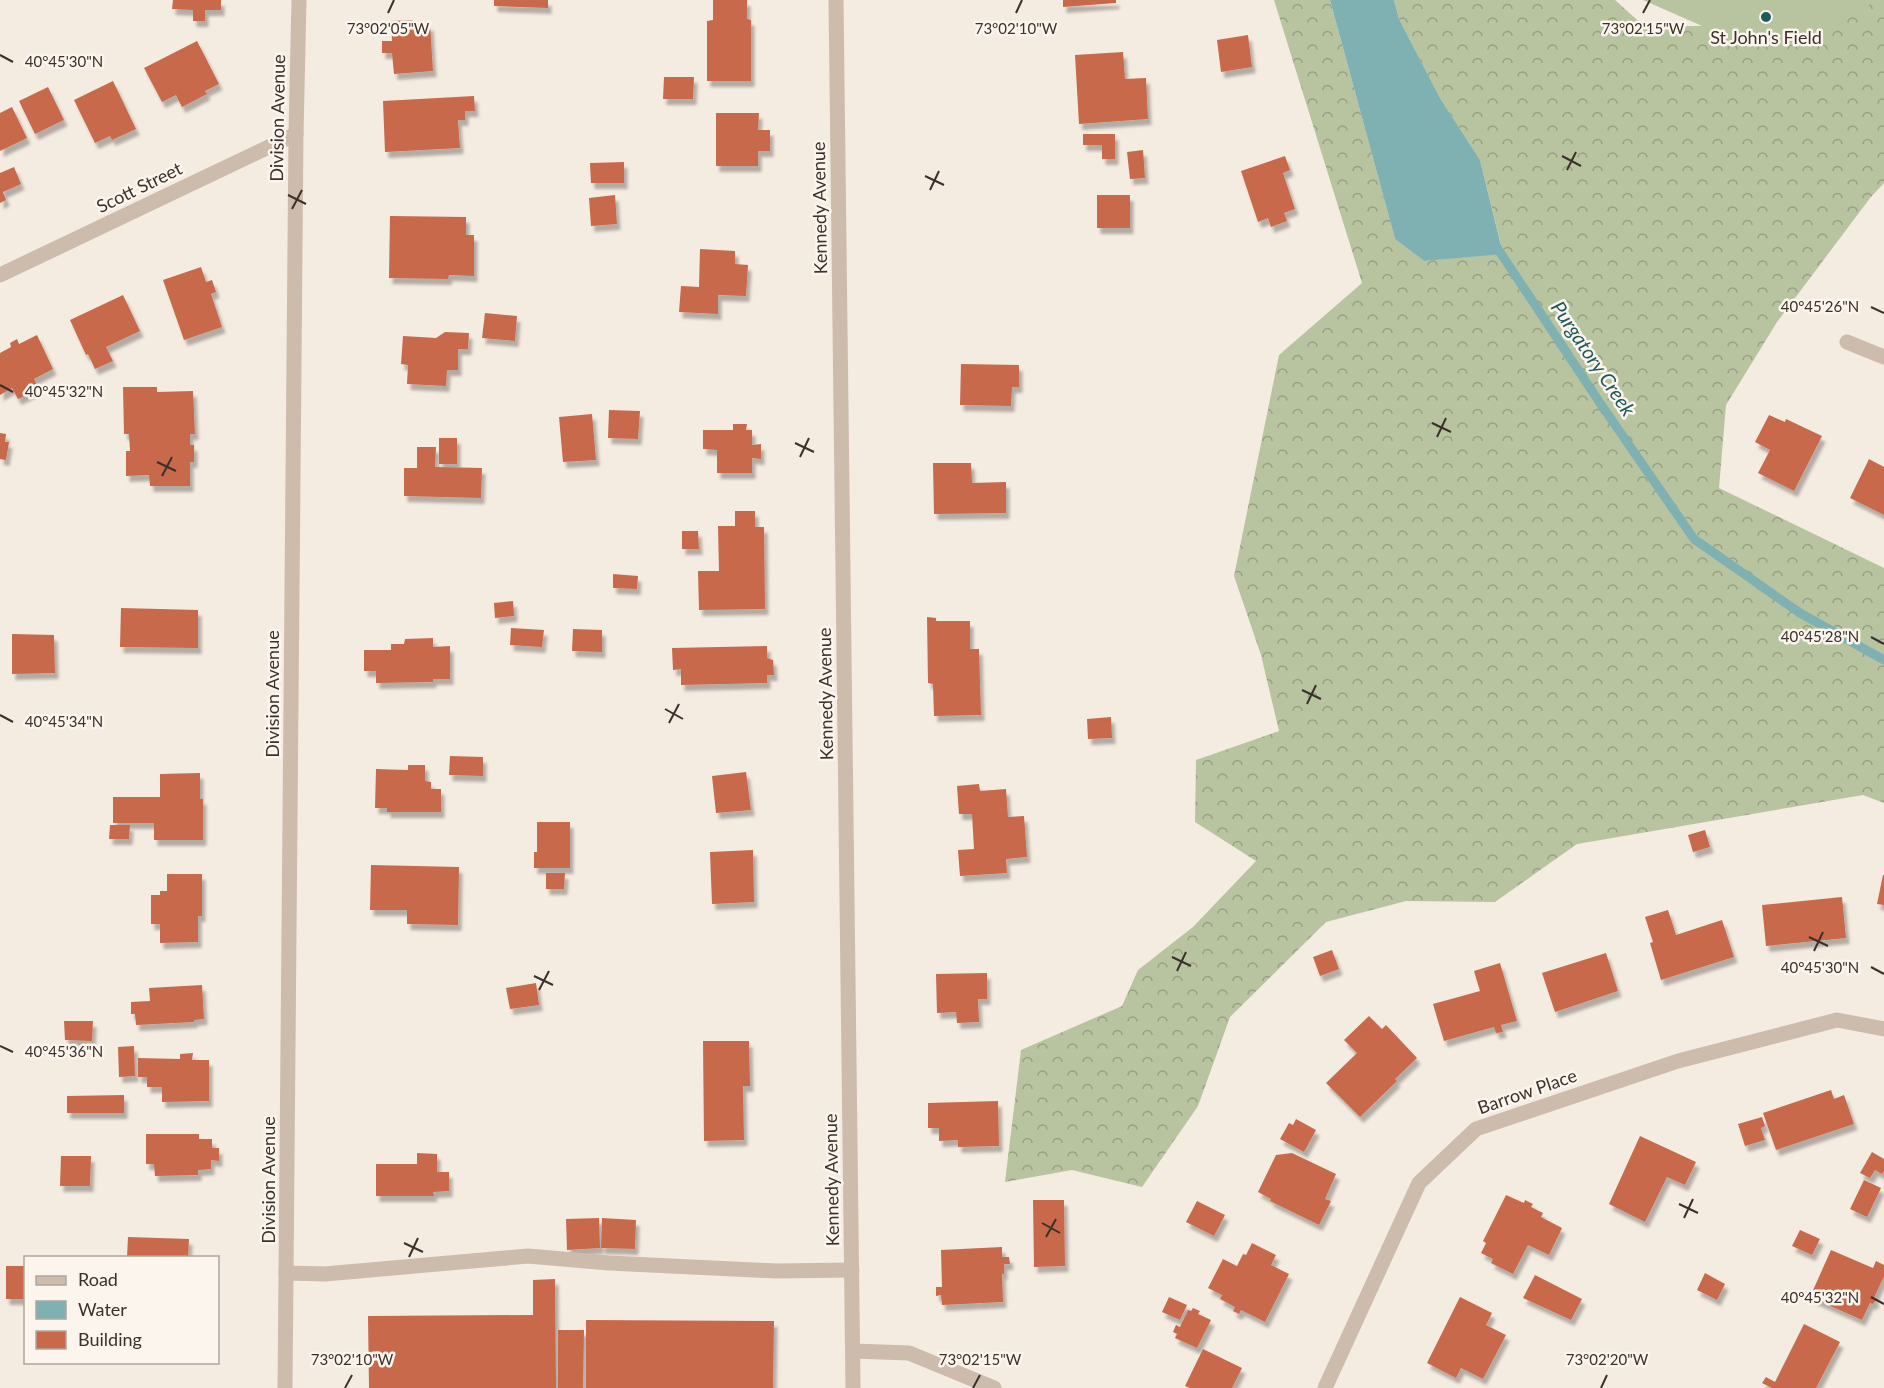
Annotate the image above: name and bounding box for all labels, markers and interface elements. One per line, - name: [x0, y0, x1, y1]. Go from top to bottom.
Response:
- marker: St John's Field: [1759, 10, 1773, 24]
- text: 73°02'05"W: [347, 19, 430, 37]
- text: 73°02'10"W: [975, 19, 1058, 37]
- text: 73°02'15"W: [1602, 19, 1685, 37]
- place label: St John's Field: [1710, 26, 1822, 48]
- text: 40°45'30"N: [25, 52, 103, 70]
- street label: Division Avenue: [265, 54, 289, 182]
- street label: Kennedy Avenue: [807, 141, 831, 275]
- street label: Scott Street: [93, 157, 186, 217]
- water label: Purgatory Creek: [1547, 296, 1642, 420]
- text: 40°45'26"N: [1781, 297, 1859, 315]
- text: 40°45'32"N: [25, 382, 103, 400]
- street label: Kennedy Avenue: [813, 627, 837, 761]
- text: 40°45'28"N: [1781, 627, 1859, 645]
- street label: Division Avenue: [261, 630, 283, 758]
- text: 40°45'34"N: [25, 712, 103, 730]
- text: 40°45'30"N: [1781, 958, 1859, 976]
- text: 40°45'36"N: [25, 1042, 103, 1060]
- street label: Barrow Place: [1474, 1064, 1580, 1118]
- street label: Kennedy Avenue: [819, 1113, 843, 1247]
- street label: Division Avenue: [257, 1116, 279, 1244]
- legend: [24, 1256, 219, 1364]
- text: Road: [78, 1268, 118, 1290]
- text: 40°45'32"N: [1781, 1288, 1859, 1306]
- text: Water: [78, 1298, 127, 1320]
- text: Building: [78, 1328, 142, 1350]
- text: 73°02'10"W: [311, 1350, 394, 1368]
- text: 73°02'15"W: [939, 1350, 1022, 1368]
- text: 73°02'20"W: [1566, 1350, 1649, 1368]

